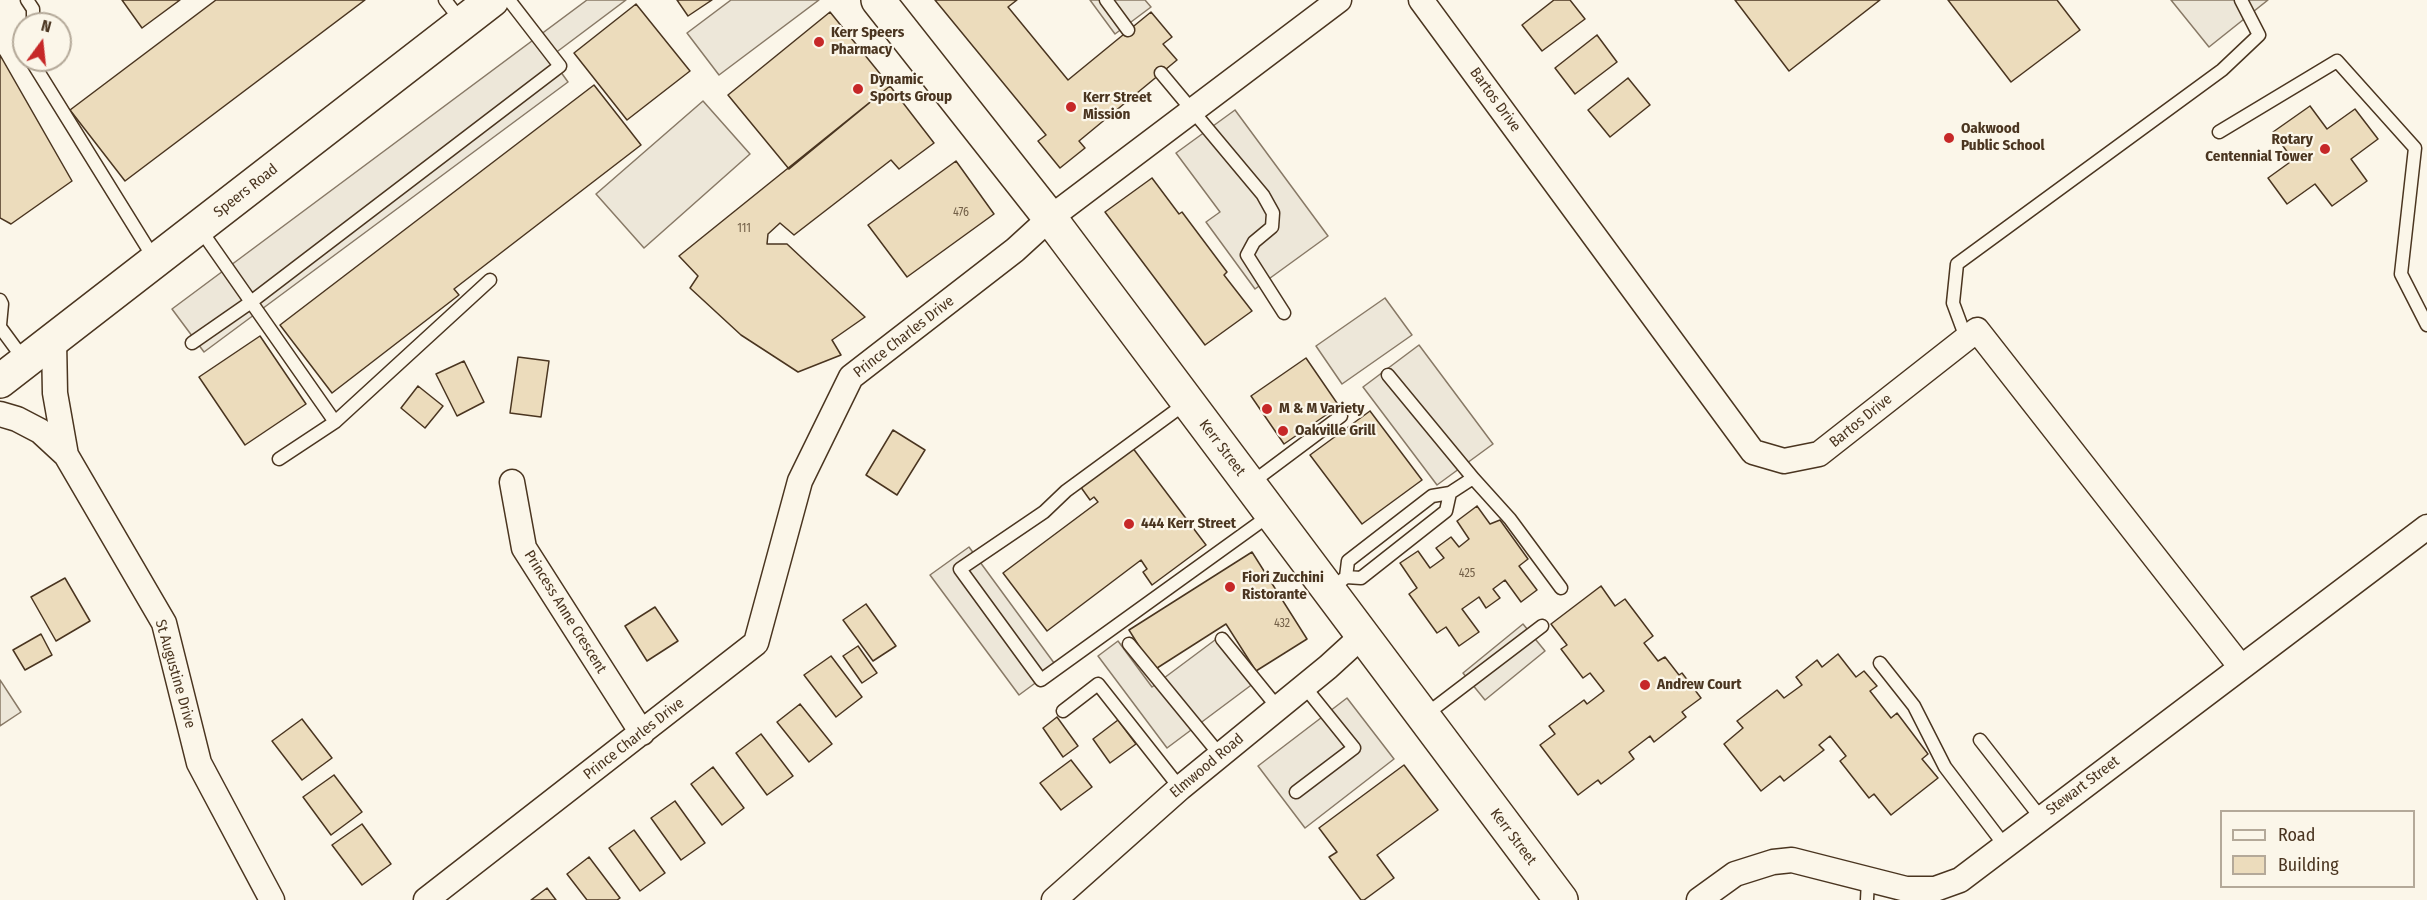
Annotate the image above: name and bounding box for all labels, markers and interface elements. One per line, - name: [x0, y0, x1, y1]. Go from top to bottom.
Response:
- north arrow: [12, 12, 72, 72]
- text: N: [39, 16, 53, 36]
- place label: Kerr Speers Pharmacy: [831, 24, 904, 59]
- marker: Kerr Speers Pharmacy: [812, 35, 826, 49]
- street label: Bartos Drive: [1466, 64, 1524, 136]
- place label: Dynamic Sports Group: [870, 71, 952, 106]
- marker: Dynamic Sports Group: [851, 82, 865, 96]
- place label: Kerr Street Mission: [1083, 89, 1152, 124]
- marker: Kerr Street Mission: [1064, 100, 1078, 114]
- place label: Oakwood Public School: [1961, 120, 2045, 155]
- marker: Oakwood Public School: [1942, 131, 1956, 145]
- place label: Rotary Centennial Tower: [2205, 131, 2313, 166]
- marker: Rotary Centennial Tower: [2318, 142, 2332, 156]
- street label: Speers Road: [210, 160, 282, 222]
- house number: 476: [953, 206, 969, 220]
- house number: 111: [737, 222, 751, 236]
- street label: Prince Charles Drive: [850, 292, 958, 382]
- street label: Bartos Drive: [1826, 390, 1896, 452]
- place label: M & M Variety: [1279, 400, 1364, 418]
- marker: M & M Variety: [1260, 402, 1274, 416]
- street label: Kerr Street: [1195, 416, 1249, 480]
- place label: Oakville Grill: [1295, 422, 1376, 440]
- marker: Oakville Grill: [1276, 424, 1290, 438]
- place label: 444 Kerr Street: [1141, 515, 1236, 533]
- marker: 444 Kerr Street: [1122, 517, 1136, 531]
- street label: Princess Anne Crescent: [520, 547, 610, 677]
- house number: 425: [1459, 567, 1475, 581]
- place label: Fiori Zucchini Ristorante: [1242, 569, 1324, 604]
- marker: Fiori Zucchini Ristorante: [1223, 580, 1237, 594]
- house number: 432: [1274, 617, 1290, 631]
- street label: St Augustine Drive: [151, 618, 199, 730]
- place label: Andrew Court: [1657, 676, 1741, 694]
- marker: Andrew Court: [1638, 678, 1652, 692]
- street label: Prince Charles Drive: [580, 694, 688, 784]
- street label: Elmwood Road: [1166, 730, 1248, 802]
- street label: Stewart Street: [2043, 753, 2123, 819]
- street label: Kerr Street: [1486, 805, 1540, 869]
- legend: [2220, 810, 2415, 888]
- text: Road: [2278, 824, 2315, 846]
- text: Building: [2278, 854, 2339, 876]

